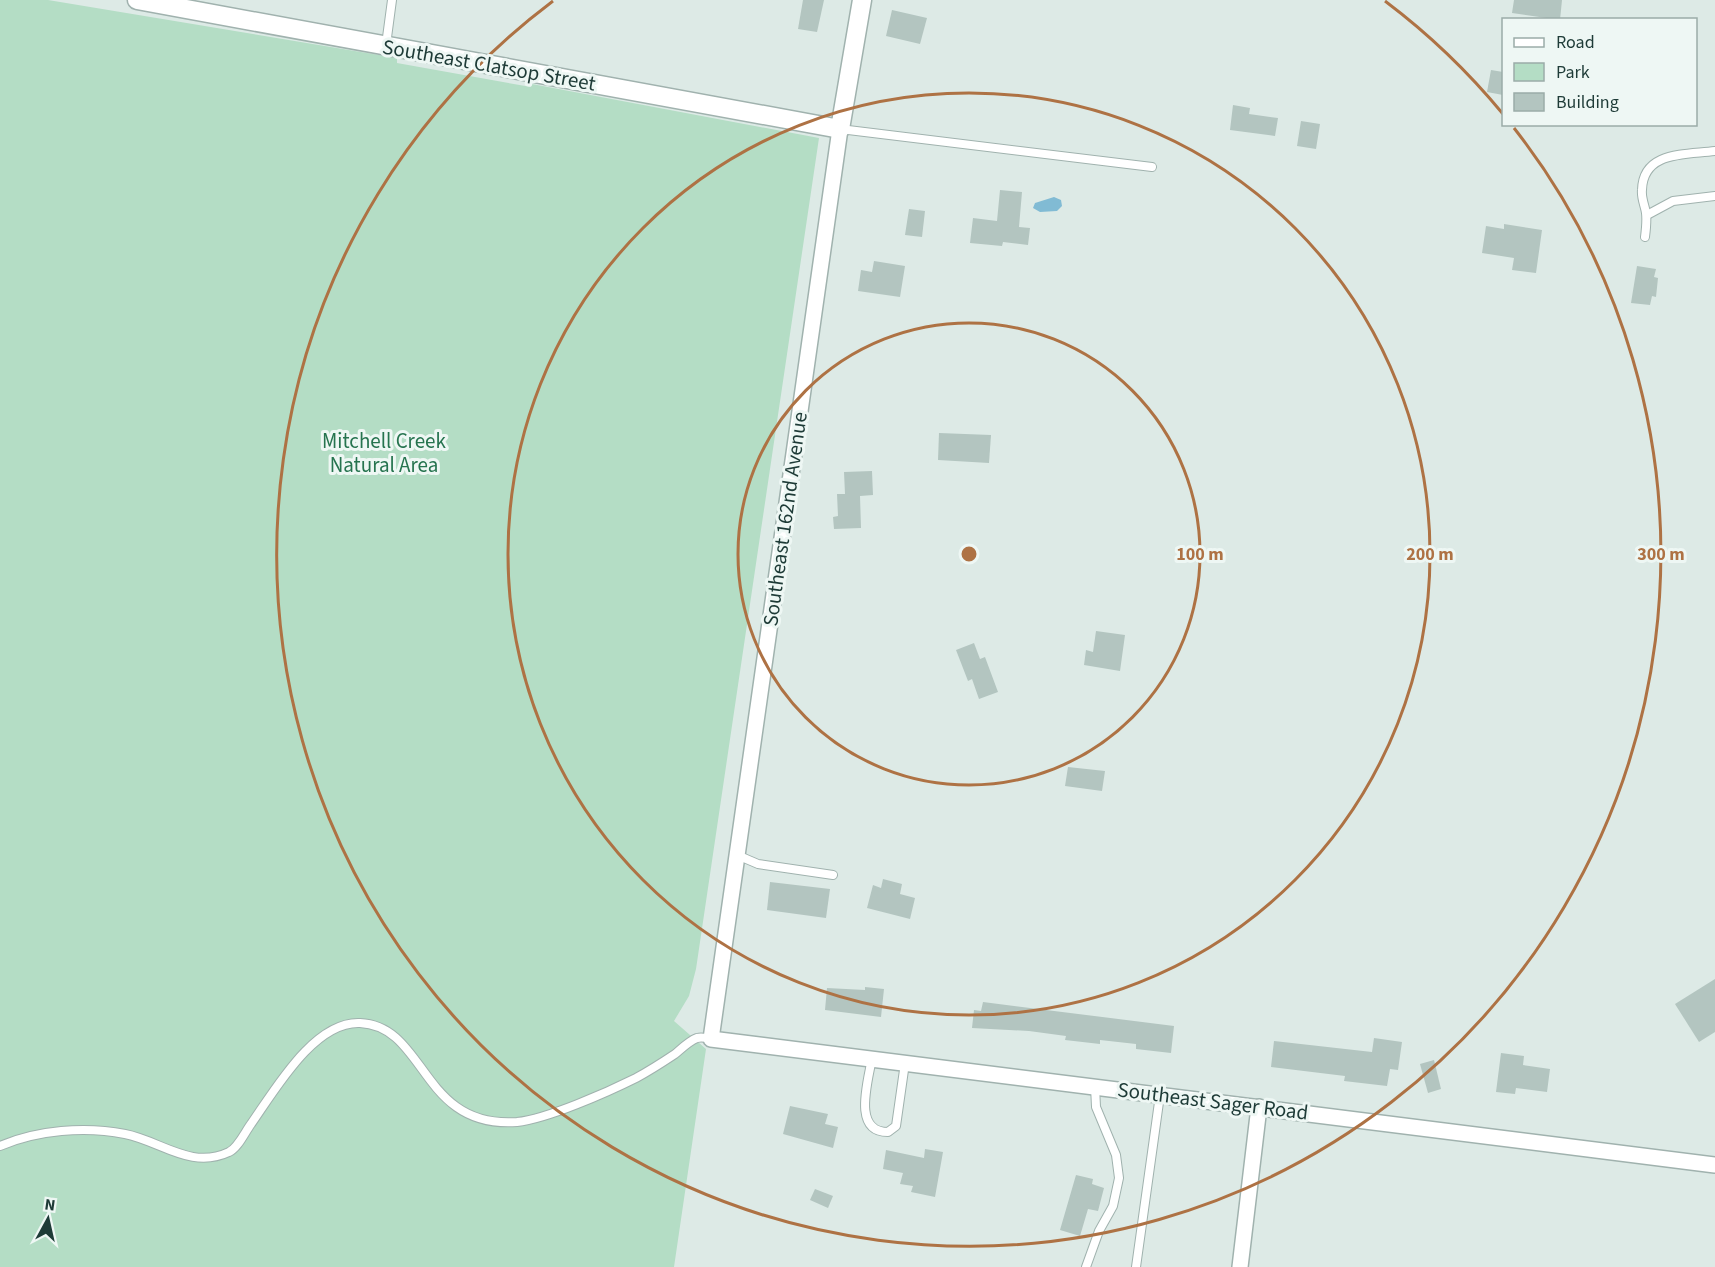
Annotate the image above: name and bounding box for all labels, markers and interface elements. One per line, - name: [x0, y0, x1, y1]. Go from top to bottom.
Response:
- legend: [1502, 18, 1697, 126]
- text: Road: [1556, 30, 1595, 55]
- street label: Southeast Clatsop Street: [380, 31, 598, 99]
- text: Park: [1556, 60, 1590, 85]
- text: Building: [1556, 90, 1619, 115]
- street label: Southeast 162nd Avenue: [755, 410, 815, 628]
- park label: Mitchell Creek Natural Area: [322, 426, 447, 480]
- text: 100 m: [1176, 542, 1224, 567]
- text: 200 m: [1406, 542, 1454, 567]
- text: 300 m: [1637, 542, 1685, 567]
- centre of rings: [959, 544, 979, 564]
- street label: Southeast Sager Road: [1116, 1074, 1310, 1128]
- north arrow: [18, 1189, 78, 1249]
- text: N: [43, 1194, 57, 1217]

